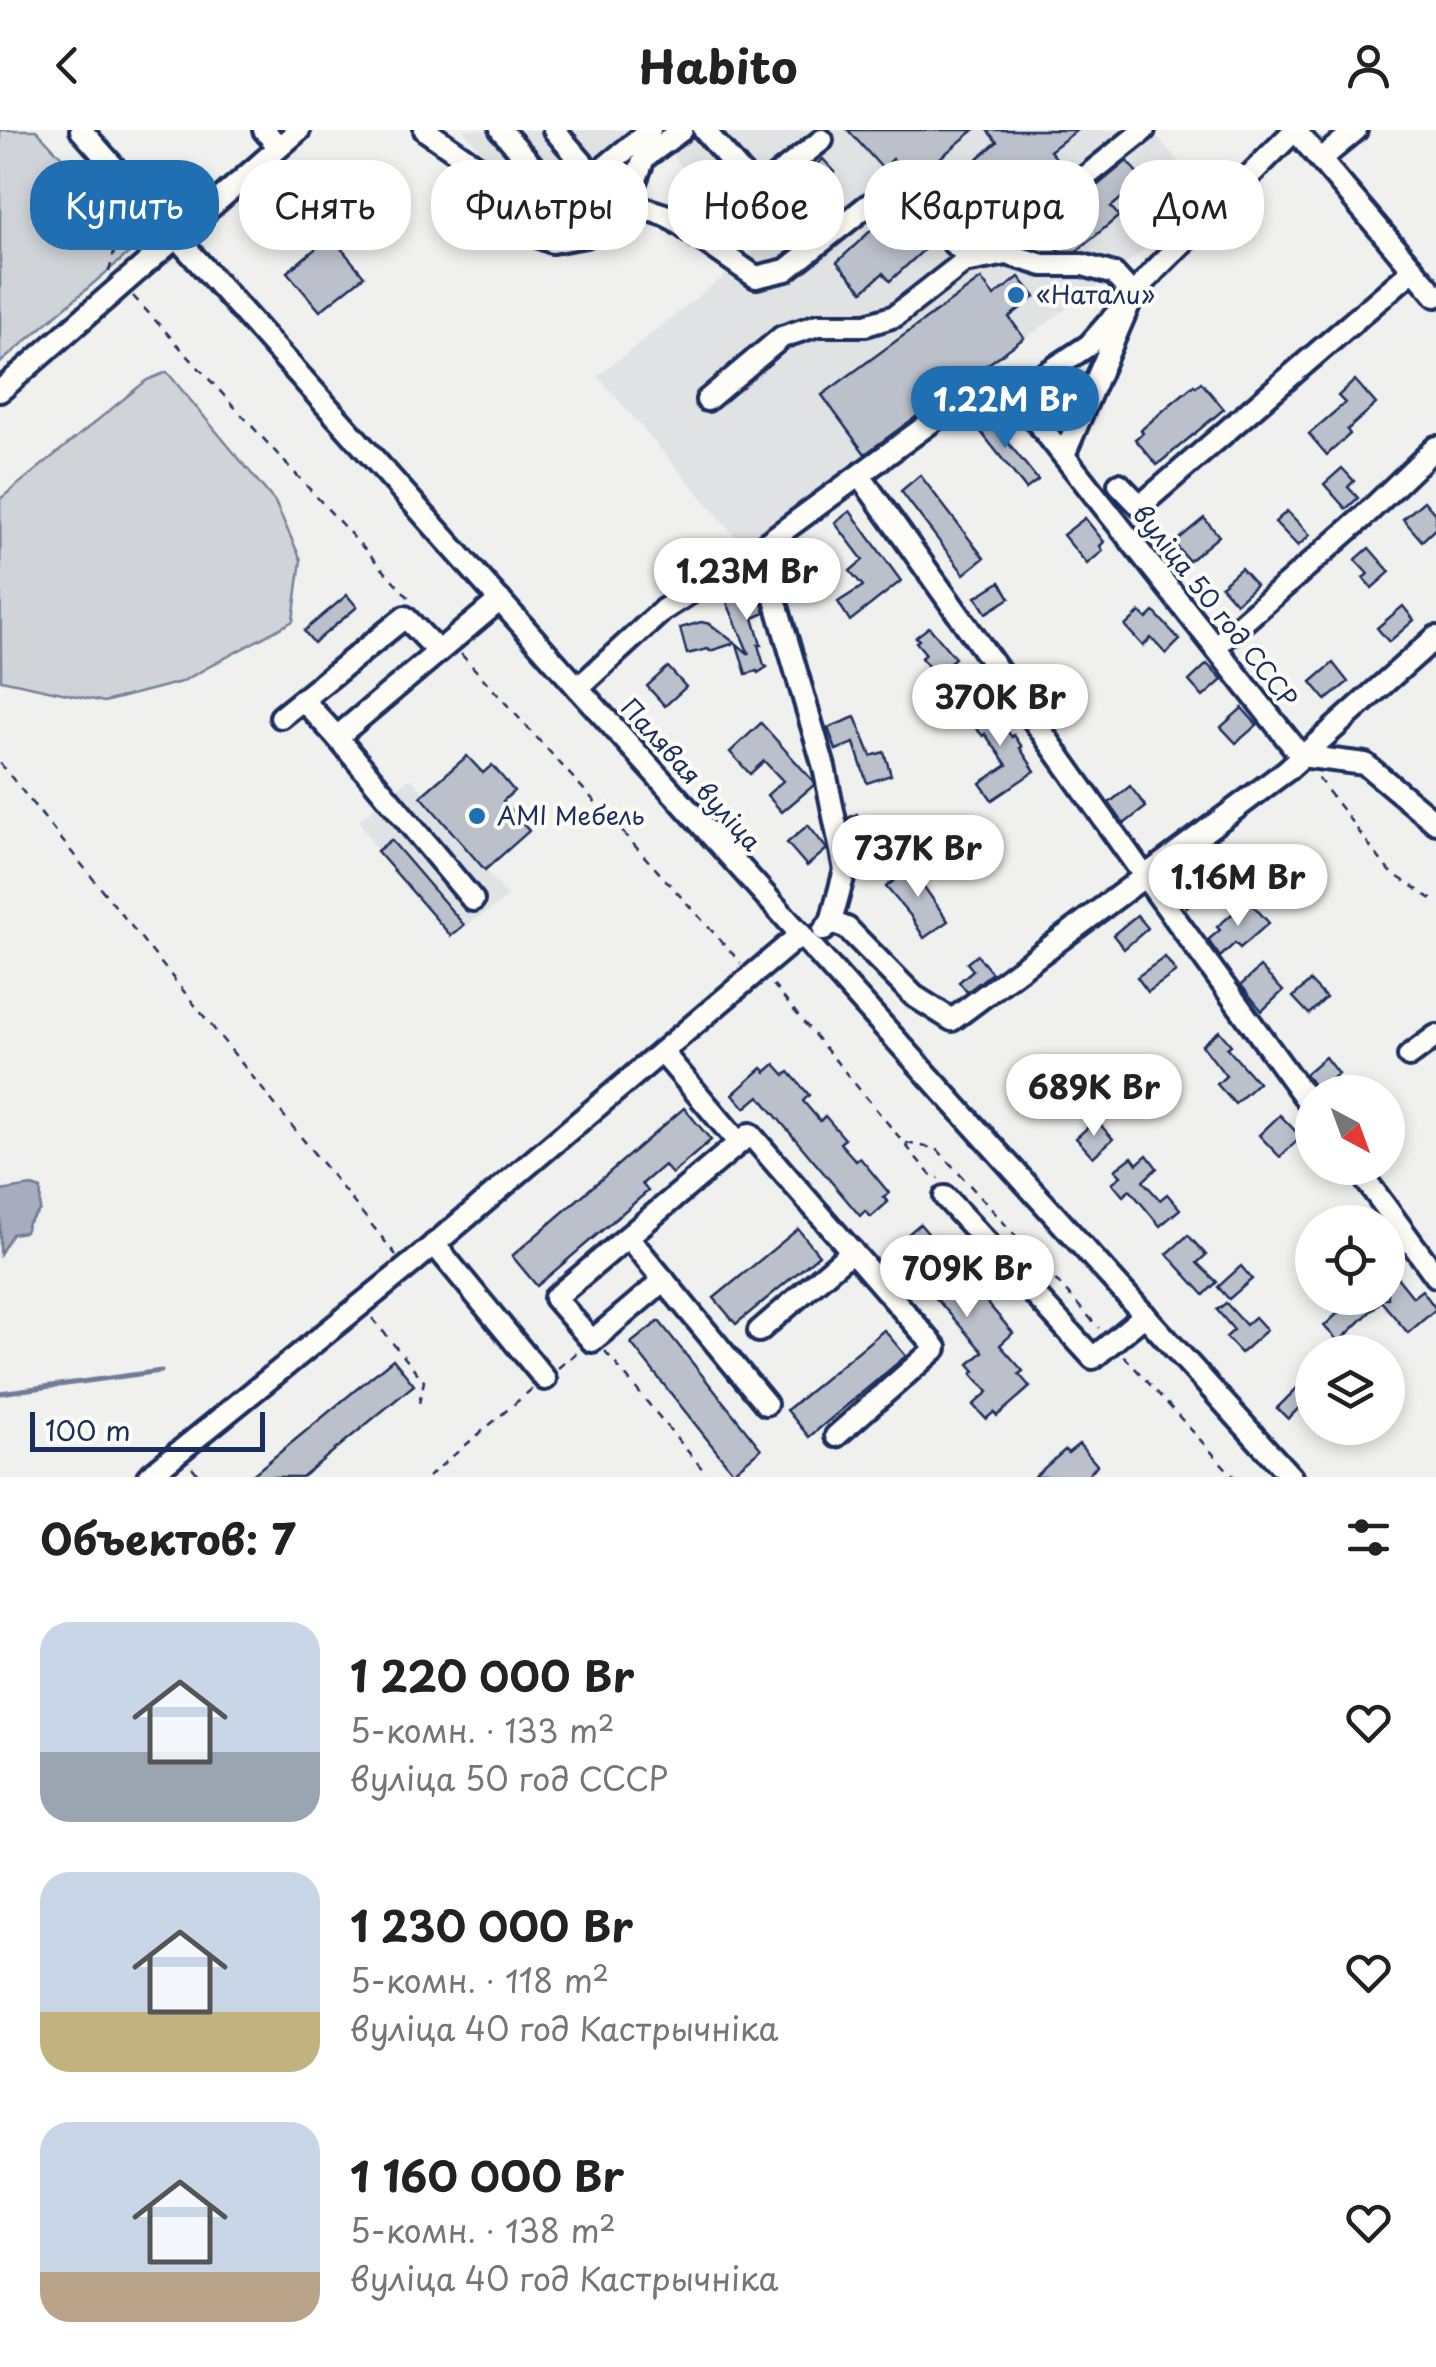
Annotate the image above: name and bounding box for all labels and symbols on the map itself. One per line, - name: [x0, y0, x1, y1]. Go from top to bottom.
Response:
- place label: «Натали»: [1036, 275, 1155, 313]
- marker: «Натали»: [1005, 284, 1027, 306]
- pin: 1.22M Br: [902, 366, 1108, 451]
- street label: вуліца 50 год СССР: [1124, 496, 1307, 715]
- pin: 1.23M Br: [644, 538, 850, 623]
- pin: 370K Br: [908, 664, 1092, 749]
- street label: Палявая вуліца: [613, 689, 771, 860]
- place label: AMI Мебель: [497, 796, 645, 834]
- marker: AMI Мебель: [466, 805, 488, 827]
- pin: 737K Br: [826, 815, 1010, 900]
- pin: 1.16M Br: [1135, 844, 1341, 929]
- pin: 689K Br: [1002, 1054, 1186, 1139]
- north arrow: [1295, 1075, 1405, 1185]
- pin: 709K Br: [875, 1235, 1059, 1320]
- scale bar: [30, 1407, 265, 1452]

